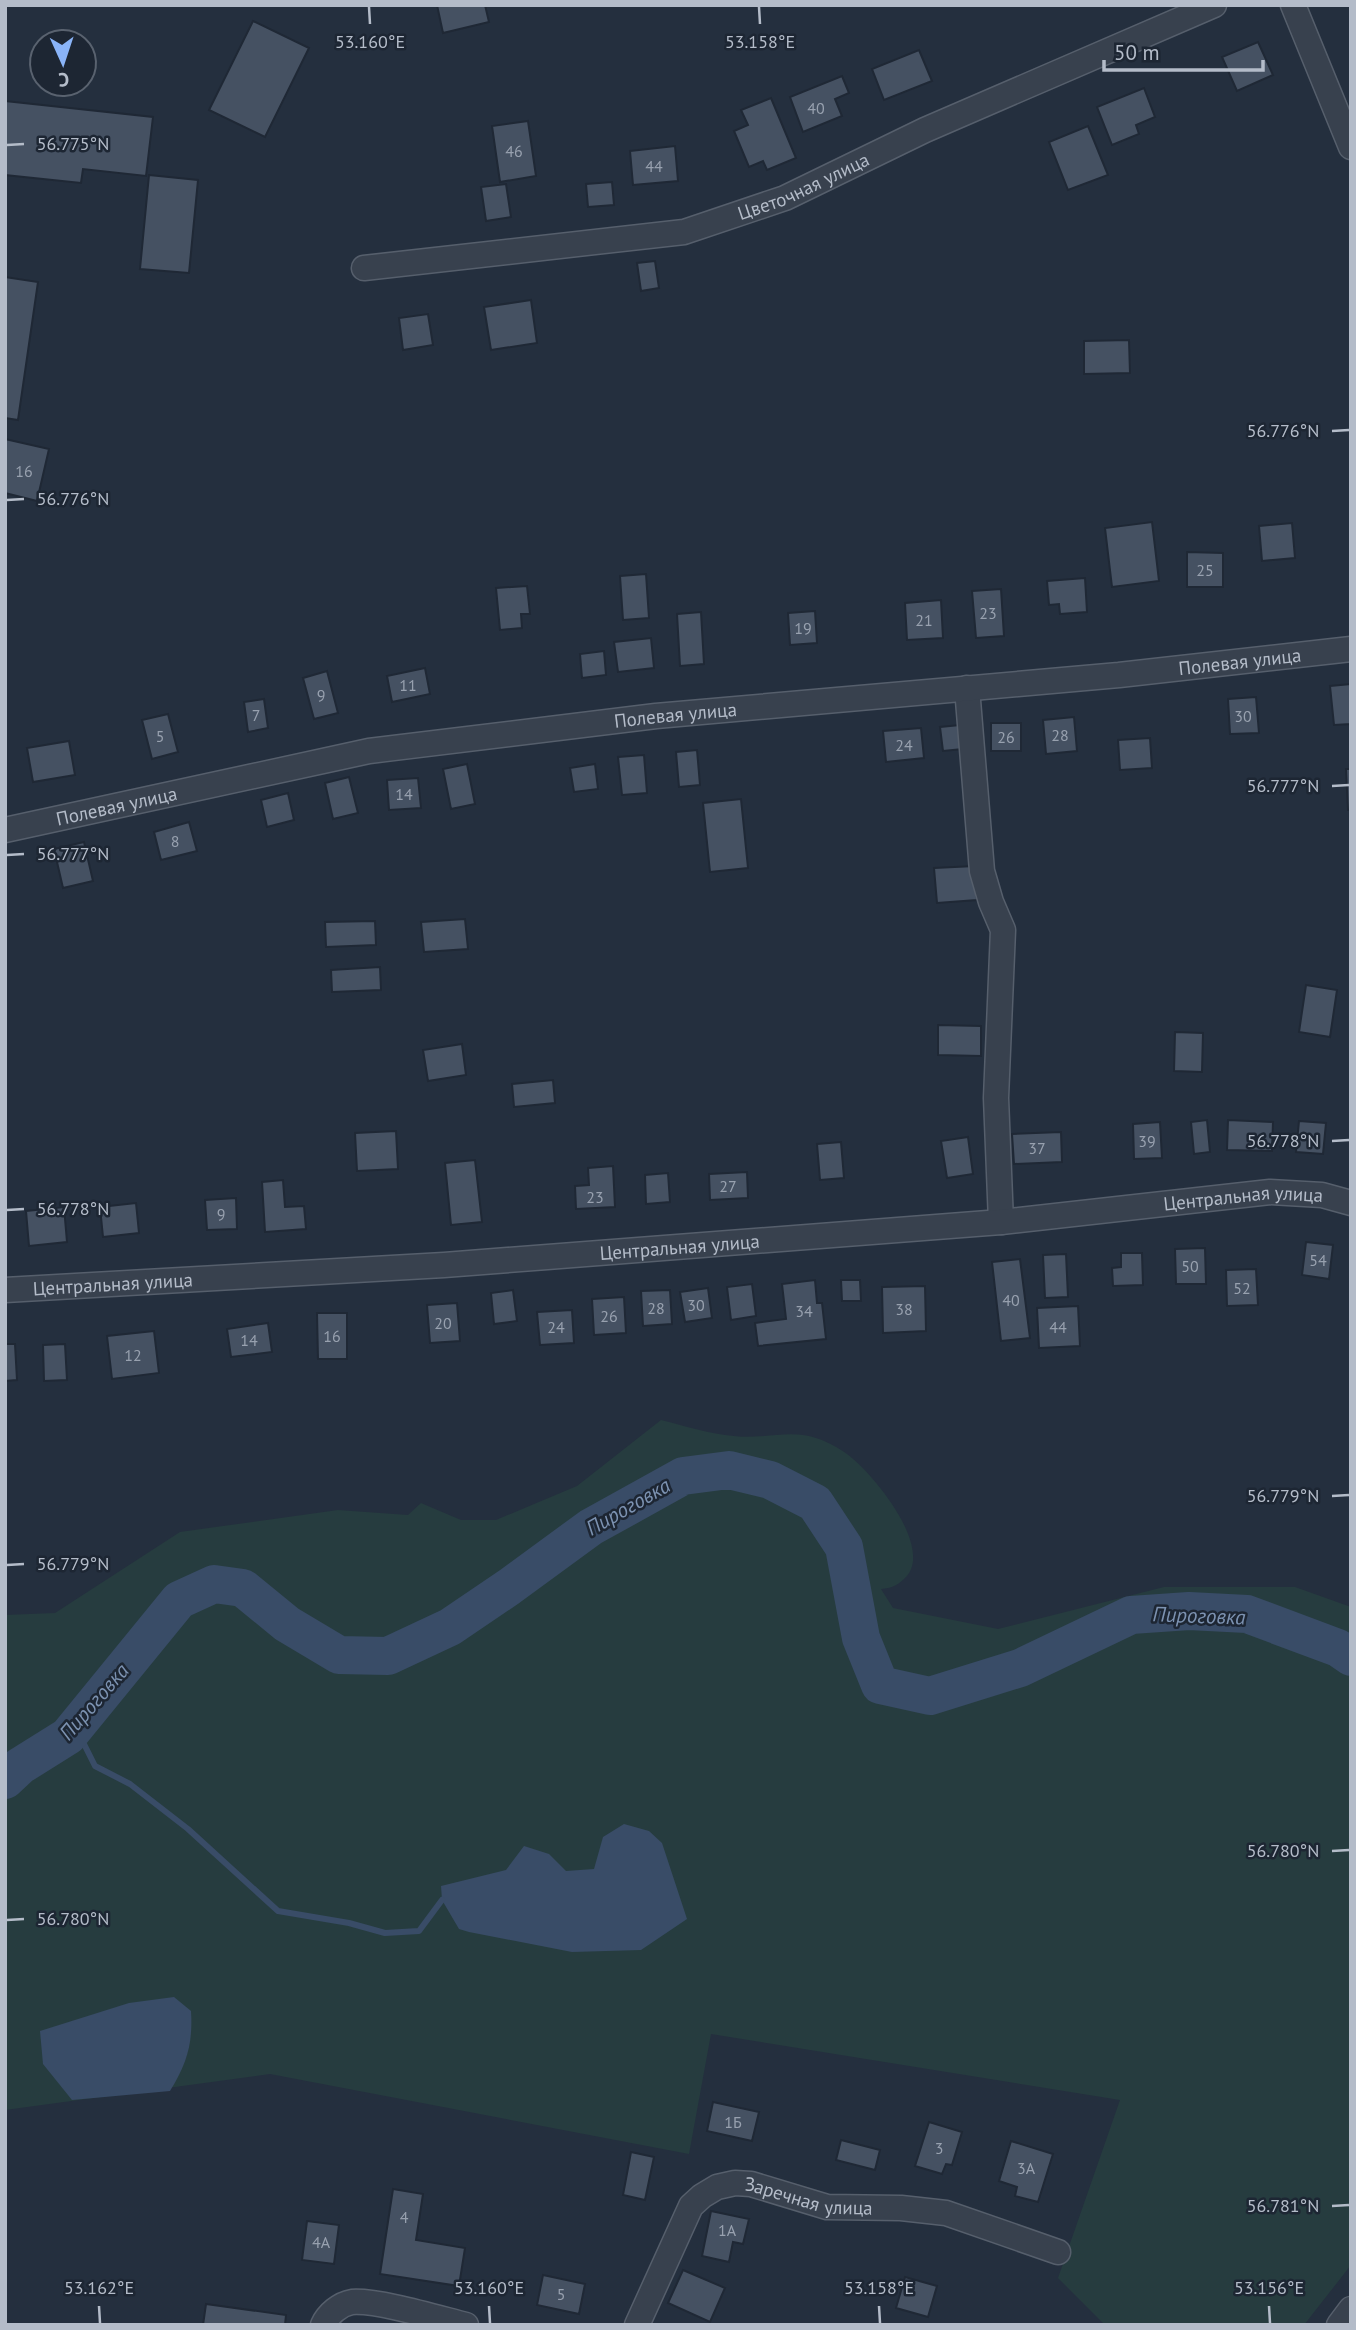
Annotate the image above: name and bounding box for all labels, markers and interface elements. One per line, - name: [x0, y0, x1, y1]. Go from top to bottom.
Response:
- north arrow: [28, 28, 98, 98]
- scale bar: [1104, 28, 1263, 72]
- text: 53.160°E: [335, 30, 405, 53]
- text: 53.158°E: [725, 30, 795, 53]
- text: 50 m: [1114, 39, 1160, 66]
- text: С: [58, 68, 70, 92]
- house number: 40: [807, 98, 825, 118]
- text: 56.775°N: [37, 132, 109, 155]
- house number: 46: [505, 141, 523, 161]
- street label: Цветочная улица: [735, 147, 873, 225]
- house number: 44: [645, 156, 663, 176]
- text: 56.776°N: [1247, 419, 1319, 442]
- house number: 16: [15, 461, 33, 481]
- text: 56.776°N: [37, 487, 109, 510]
- house number: 25: [1196, 560, 1214, 580]
- house number: 23: [979, 603, 997, 623]
- house number: 21: [915, 610, 933, 630]
- house number: 19: [794, 618, 812, 638]
- street label: Полевая улица: [1177, 643, 1302, 680]
- house number: 11: [399, 675, 417, 695]
- house number: 9: [317, 685, 325, 705]
- street label: Полевая улица: [613, 697, 738, 733]
- house number: 7: [252, 705, 260, 725]
- house number: 30: [1234, 706, 1252, 726]
- house number: 28: [1051, 725, 1069, 745]
- house number: 5: [156, 726, 164, 746]
- house number: 26: [997, 727, 1015, 747]
- house number: 24: [895, 735, 913, 755]
- text: 56.777°N: [1247, 774, 1319, 797]
- street label: Полевая улица: [54, 781, 179, 831]
- house number: 14: [395, 784, 413, 804]
- house number: 8: [171, 831, 179, 851]
- text: 56.777°N: [37, 842, 109, 865]
- text: 56.778°N: [1247, 1129, 1319, 1152]
- house number: 39: [1138, 1131, 1156, 1151]
- house number: 37: [1028, 1138, 1046, 1158]
- house number: 27: [719, 1176, 737, 1196]
- street label: Центральная улица: [1162, 1180, 1324, 1216]
- house number: 23: [586, 1187, 604, 1207]
- text: 56.778°N: [37, 1197, 109, 1220]
- house number: 9: [217, 1204, 225, 1224]
- street label: Центральная улица: [599, 1229, 760, 1265]
- house number: 54: [1309, 1250, 1327, 1270]
- house number: 50: [1181, 1256, 1199, 1276]
- street label: Центральная улица: [32, 1267, 194, 1300]
- house number: 52: [1233, 1278, 1251, 1298]
- house number: 40: [1002, 1290, 1020, 1310]
- house number: 30: [687, 1295, 705, 1315]
- house number: 28: [647, 1298, 665, 1318]
- house number: 38: [895, 1299, 913, 1319]
- house number: 34: [795, 1301, 813, 1321]
- house number: 26: [600, 1306, 618, 1326]
- house number: 20: [434, 1313, 452, 1333]
- house number: 24: [547, 1317, 565, 1337]
- house number: 44: [1049, 1317, 1067, 1337]
- house number: 16: [323, 1326, 341, 1346]
- house number: 14: [240, 1330, 258, 1350]
- house number: 12: [124, 1345, 142, 1365]
- water label: Пироговка: [581, 1471, 675, 1542]
- text: 56.779°N: [1247, 1484, 1319, 1507]
- text: 56.779°N: [37, 1552, 109, 1575]
- water label: Пироговка: [1152, 1600, 1247, 1631]
- water label: Пироговка: [53, 1657, 135, 1746]
- text: 56.780°N: [1247, 1839, 1319, 1862]
- text: 56.780°N: [37, 1907, 109, 1930]
- house number: 1Б: [724, 2112, 742, 2132]
- house number: 3: [935, 2138, 943, 2158]
- house number: 3А: [1017, 2158, 1036, 2178]
- street label: Заречная улица: [744, 2172, 873, 2220]
- text: 56.781°N: [1247, 2194, 1319, 2217]
- house number: 4: [400, 2207, 409, 2227]
- house number: 1А: [718, 2220, 737, 2240]
- house number: 4А: [312, 2232, 331, 2252]
- text: 53.162°E: [64, 2276, 134, 2299]
- text: 53.160°E: [454, 2276, 524, 2299]
- text: 53.158°E: [844, 2276, 914, 2299]
- text: 53.156°E: [1234, 2276, 1304, 2299]
- house number: 5: [557, 2284, 565, 2304]

